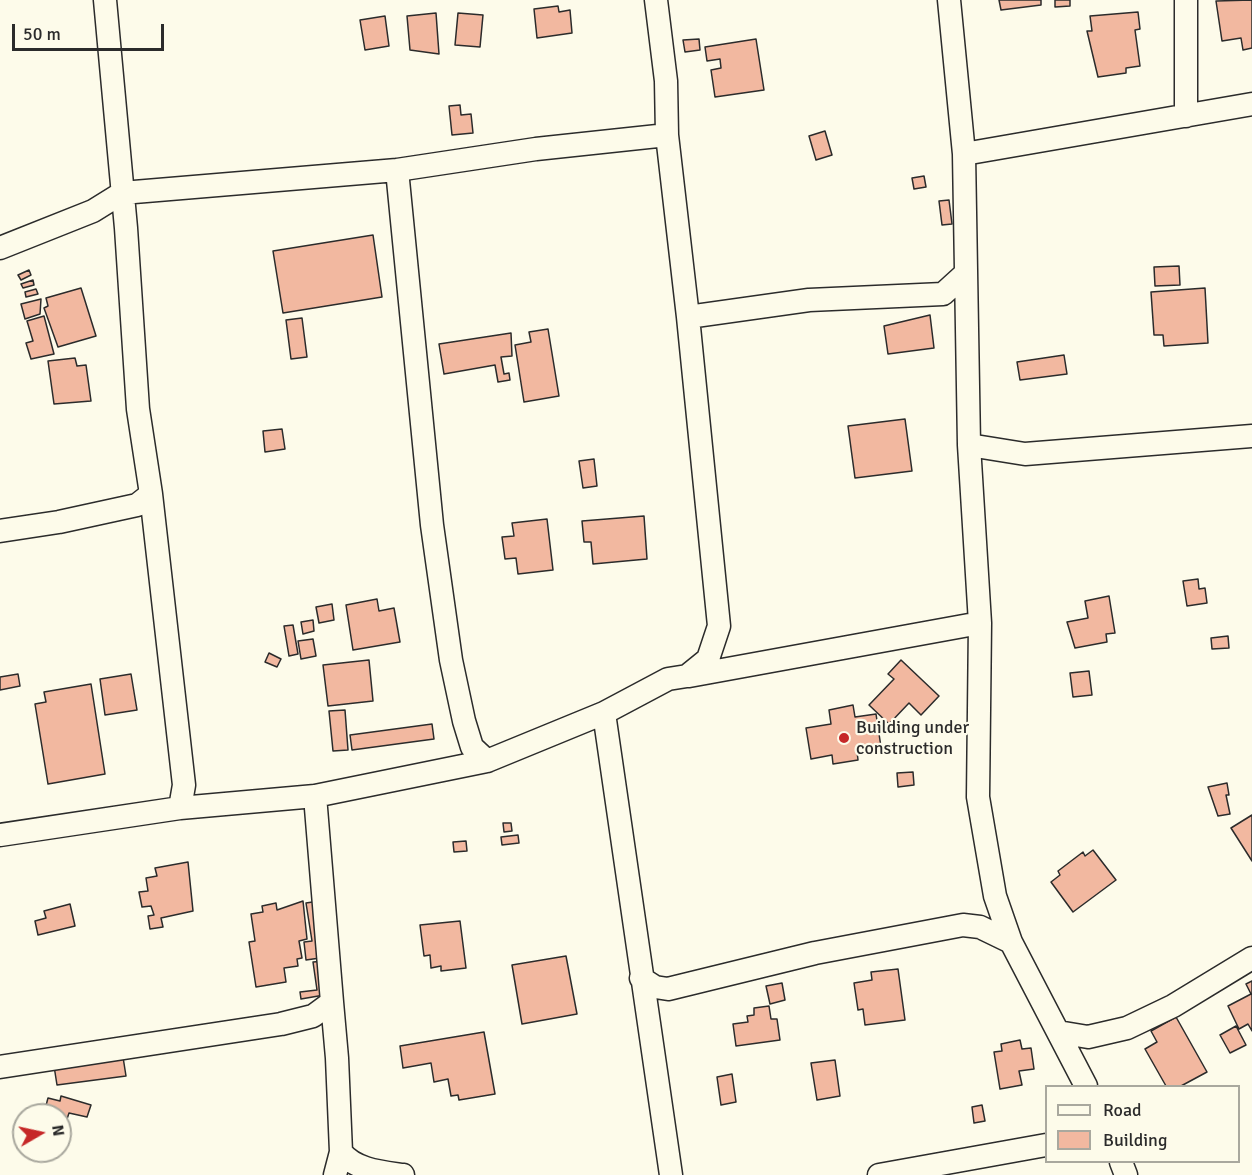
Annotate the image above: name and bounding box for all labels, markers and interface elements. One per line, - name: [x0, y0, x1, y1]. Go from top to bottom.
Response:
- scale bar: [15, 12, 166, 50]
- text: 50 m: [23, 23, 61, 45]
- place label: Building under construction: [856, 717, 969, 760]
- marker: Building under construction: [837, 731, 851, 745]
- legend: [1045, 1085, 1240, 1163]
- text: Road: [1103, 1099, 1142, 1121]
- north arrow: [12, 1103, 72, 1163]
- text: N: [47, 1123, 69, 1138]
- text: Building: [1103, 1129, 1167, 1151]

